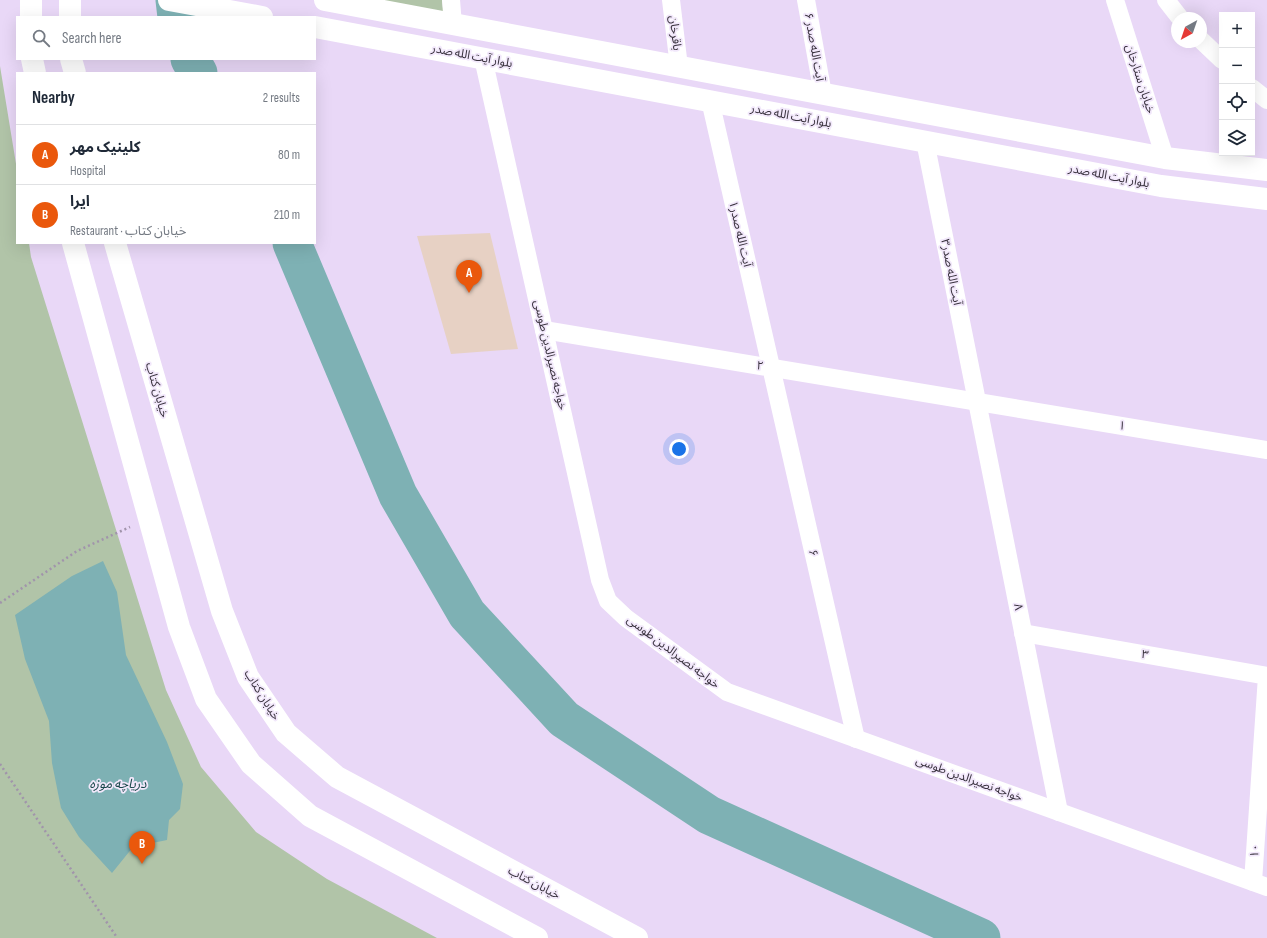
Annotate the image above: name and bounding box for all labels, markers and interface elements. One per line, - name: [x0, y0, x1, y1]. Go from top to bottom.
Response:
- street label: آیت الله صدر ۶: [801, 12, 827, 83]
- north arrow: [1171, 12, 1207, 48]
- map controls: [1219, 12, 1255, 156]
- button: +: [1219, 12, 1255, 48]
- street label: باقرخان: [665, 15, 685, 51]
- search box: [16, 16, 316, 60]
- icon: search: [30, 27, 52, 49]
- text: Search here: [62, 29, 122, 48]
- street label: بلوار آیت الله صدر: [429, 41, 514, 71]
- street label: خیابان ستارخان: [1122, 42, 1158, 116]
- button: −: [1219, 48, 1255, 84]
- button: locate: [1219, 84, 1255, 120]
- text: Nearby: [32, 88, 75, 108]
- text: 2 results: [263, 90, 300, 106]
- street label: بلوار آیت الله صدر: [748, 101, 833, 131]
- button: layers: [1219, 120, 1255, 156]
- text: کلینیک مهر: [70, 138, 141, 157]
- text: A: [42, 147, 48, 163]
- text: 80 m: [278, 147, 300, 163]
- street label: بلوار آیت الله صدر: [1066, 161, 1151, 191]
- text: Hospital: [70, 163, 106, 179]
- text: ایرا: [70, 192, 90, 211]
- street label: ۱آیت الله صدر: [725, 200, 755, 269]
- text: B: [42, 207, 48, 223]
- text: 210 m: [274, 207, 300, 223]
- text: Restaurant · خیابان کتاب: [70, 223, 186, 239]
- street label: ۳آیت الله صدر: [937, 238, 965, 307]
- pin: A: [456, 260, 482, 293]
- street label: خواجه نصیرالدین طوسی: [530, 298, 570, 412]
- street label: ۲: [755, 358, 765, 374]
- street label: خیابان کتاب: [142, 361, 172, 419]
- street label: ۱‍: [1117, 418, 1127, 434]
- your location: [669, 439, 689, 459]
- street label: ۶: [805, 548, 821, 558]
- street label: ۸: [1010, 602, 1026, 612]
- street label: خواجه نصیرالدین طوسی: [624, 612, 722, 692]
- street label: ۳: [1140, 647, 1150, 663]
- street label: خیابان کتاب: [241, 667, 283, 723]
- street label: خواجه نصیرالدین طوسی: [914, 753, 1024, 805]
- water label: دریاچه موزه: [90, 776, 147, 792]
- pin: B: [129, 831, 155, 864]
- street label: ۱۰: [1247, 844, 1263, 858]
- street label: خیابان کتاب: [505, 863, 563, 903]

